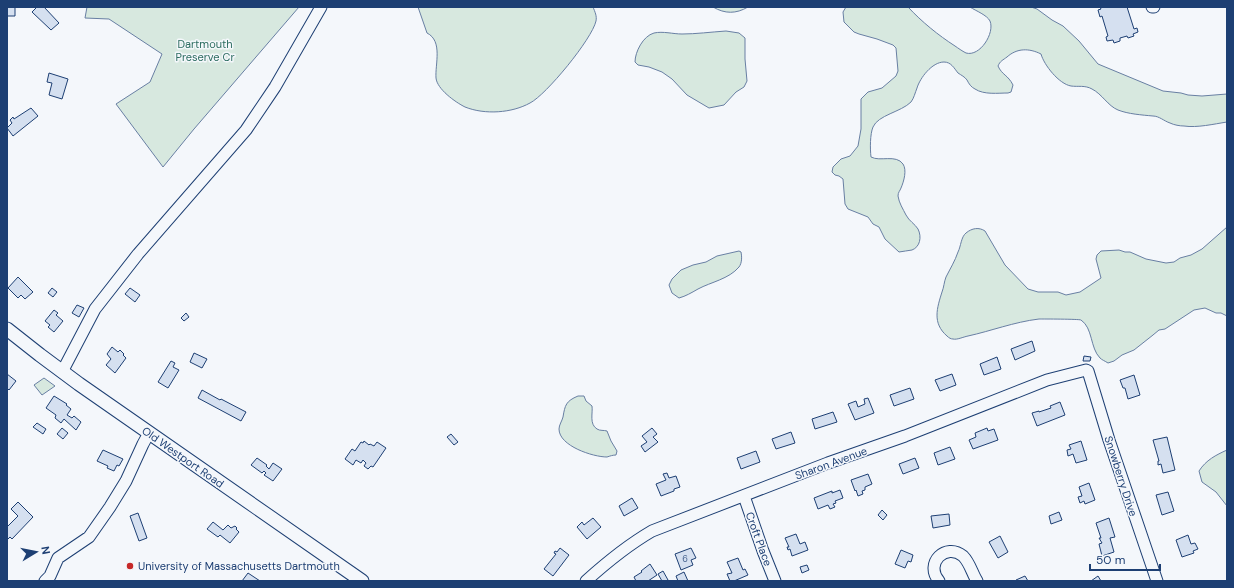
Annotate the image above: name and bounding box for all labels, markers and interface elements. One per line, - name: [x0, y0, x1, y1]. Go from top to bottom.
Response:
- park label: Dartmouth Preserve Cr: [176, 37, 234, 64]
- street label: Old Westport Road: [139, 423, 227, 491]
- street label: Snowberry Drive: [1101, 434, 1141, 518]
- street label: Sharon Avenue: [793, 443, 869, 483]
- street label: Croft Place: [743, 510, 775, 568]
- north arrow: [16, 532, 56, 572]
- text: N: [38, 545, 53, 555]
- scale bar: [1090, 546, 1160, 572]
- text: 50 m: [1096, 552, 1125, 568]
- house number: 6: [682, 553, 688, 565]
- place label: University of Massachusetts Dartmouth: [138, 559, 340, 573]
- marker: University of Massachusetts Dartmouth: [125, 561, 135, 571]

